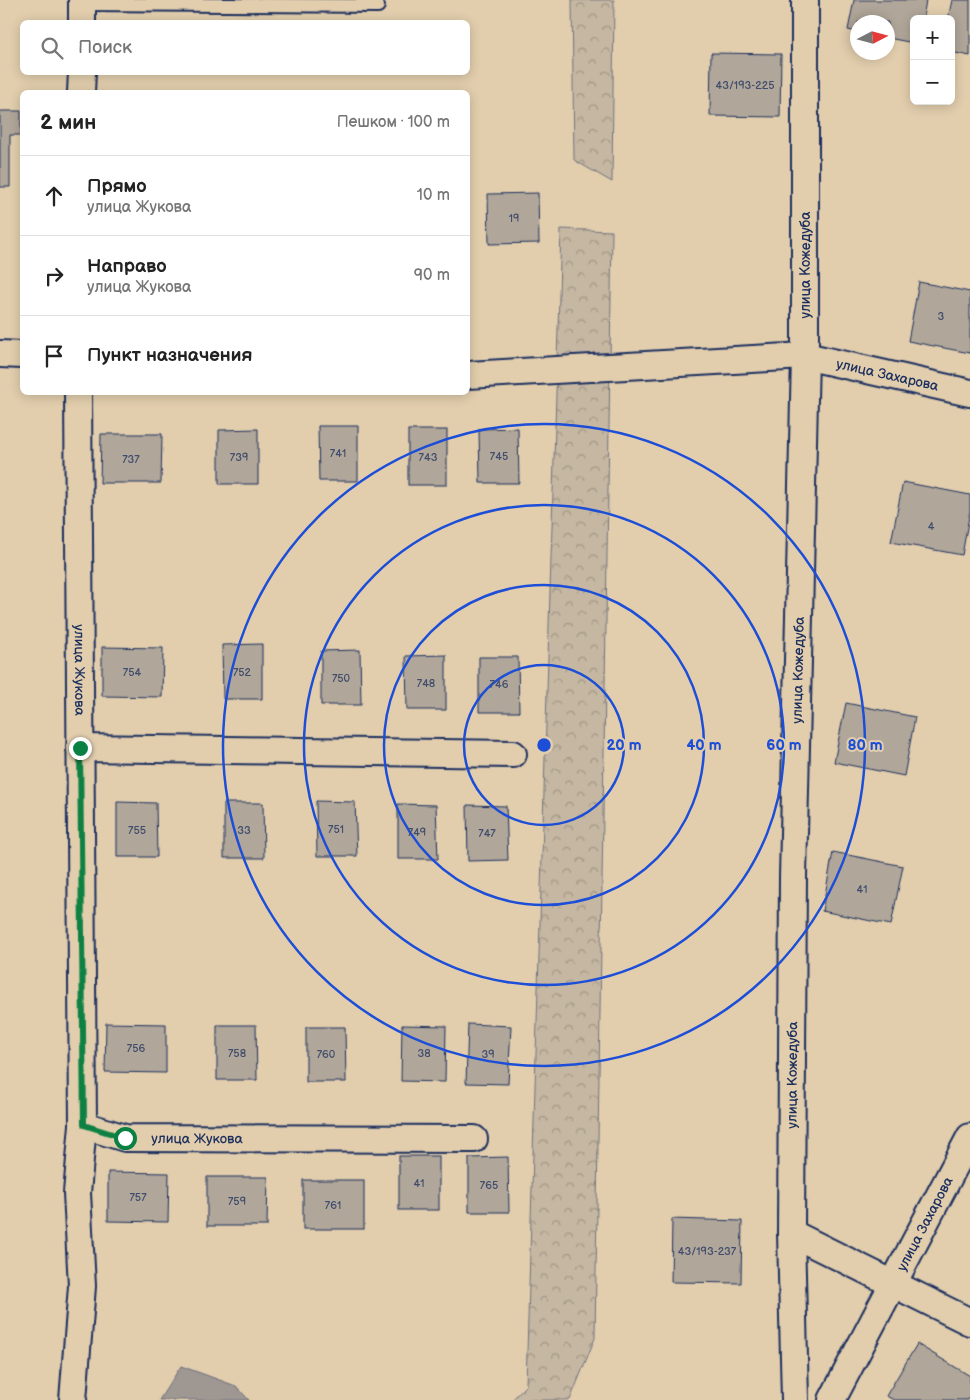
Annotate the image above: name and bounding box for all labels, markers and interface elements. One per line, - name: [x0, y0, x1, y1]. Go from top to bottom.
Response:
- north arrow: [850, 15, 895, 60]
- map controls: [910, 15, 955, 105]
- button: +: [910, 15, 955, 60]
- search box: [20, 20, 470, 75]
- icon: search: [38, 34, 66, 62]
- text: Поиск: [78, 36, 132, 59]
- button: −: [910, 60, 955, 105]
- house number: 43/193-225: [715, 79, 775, 92]
- text: 2 мин: [40, 110, 96, 135]
- text: Пешком · 100 m: [337, 113, 450, 132]
- text: Прямо: [87, 175, 147, 198]
- icon: ahead: [40, 182, 68, 210]
- text: 10 m: [417, 186, 450, 205]
- text: улица Жукова: [87, 198, 191, 217]
- street label: улица Кожедуба: [797, 211, 814, 319]
- house number: 19: [509, 212, 519, 225]
- text: Направо: [87, 255, 167, 278]
- icon: right: [40, 262, 68, 290]
- text: 90 m: [414, 266, 450, 285]
- text: улица Жукова: [87, 278, 191, 297]
- house number: 3: [938, 310, 945, 323]
- icon: arrive: [40, 342, 68, 370]
- text: Пункт назначения: [87, 344, 252, 367]
- street label: улица Захарова: [835, 355, 941, 395]
- house number: 741: [330, 447, 346, 460]
- house number: 745: [490, 450, 508, 463]
- house number: 739: [230, 451, 248, 464]
- house number: 743: [419, 451, 438, 464]
- house number: 737: [122, 453, 140, 466]
- house number: 4: [928, 520, 935, 533]
- street label: улица Кожедуба: [789, 616, 808, 724]
- street label: улица Жукова: [71, 624, 88, 716]
- house number: 754: [123, 666, 141, 679]
- house number: 752: [233, 666, 252, 679]
- house number: 750: [332, 672, 351, 685]
- house number: 748: [417, 677, 435, 690]
- house number: 746: [490, 678, 509, 691]
- centre of rings: [535, 736, 553, 754]
- text: 20 m: [607, 736, 642, 755]
- text: 40 m: [686, 736, 722, 755]
- text: 60 m: [766, 736, 802, 755]
- text: 80 m: [847, 736, 883, 755]
- route end: [69, 737, 92, 760]
- house number: 751: [328, 823, 344, 836]
- house number: 755: [128, 824, 146, 837]
- house number: 33: [237, 824, 251, 837]
- house number: 749: [408, 826, 426, 839]
- house number: 747: [478, 827, 496, 840]
- house number: 41: [857, 883, 867, 896]
- street label: улица Кожедуба: [784, 1021, 801, 1129]
- house number: 756: [127, 1042, 145, 1055]
- house number: 758: [228, 1047, 246, 1060]
- house number: 38: [417, 1047, 431, 1060]
- house number: 760: [317, 1048, 336, 1061]
- house number: 39: [481, 1048, 495, 1061]
- route start: [114, 1127, 137, 1150]
- street label: улица Жукова: [151, 1130, 243, 1147]
- street label: улица Захарова: [893, 1173, 957, 1274]
- house number: 41: [414, 1177, 424, 1190]
- house number: 765: [480, 1179, 498, 1192]
- house number: 757: [129, 1191, 147, 1204]
- house number: 759: [228, 1195, 246, 1208]
- house number: 761: [325, 1199, 341, 1212]
- house number: 43/193-237: [678, 1245, 737, 1258]

